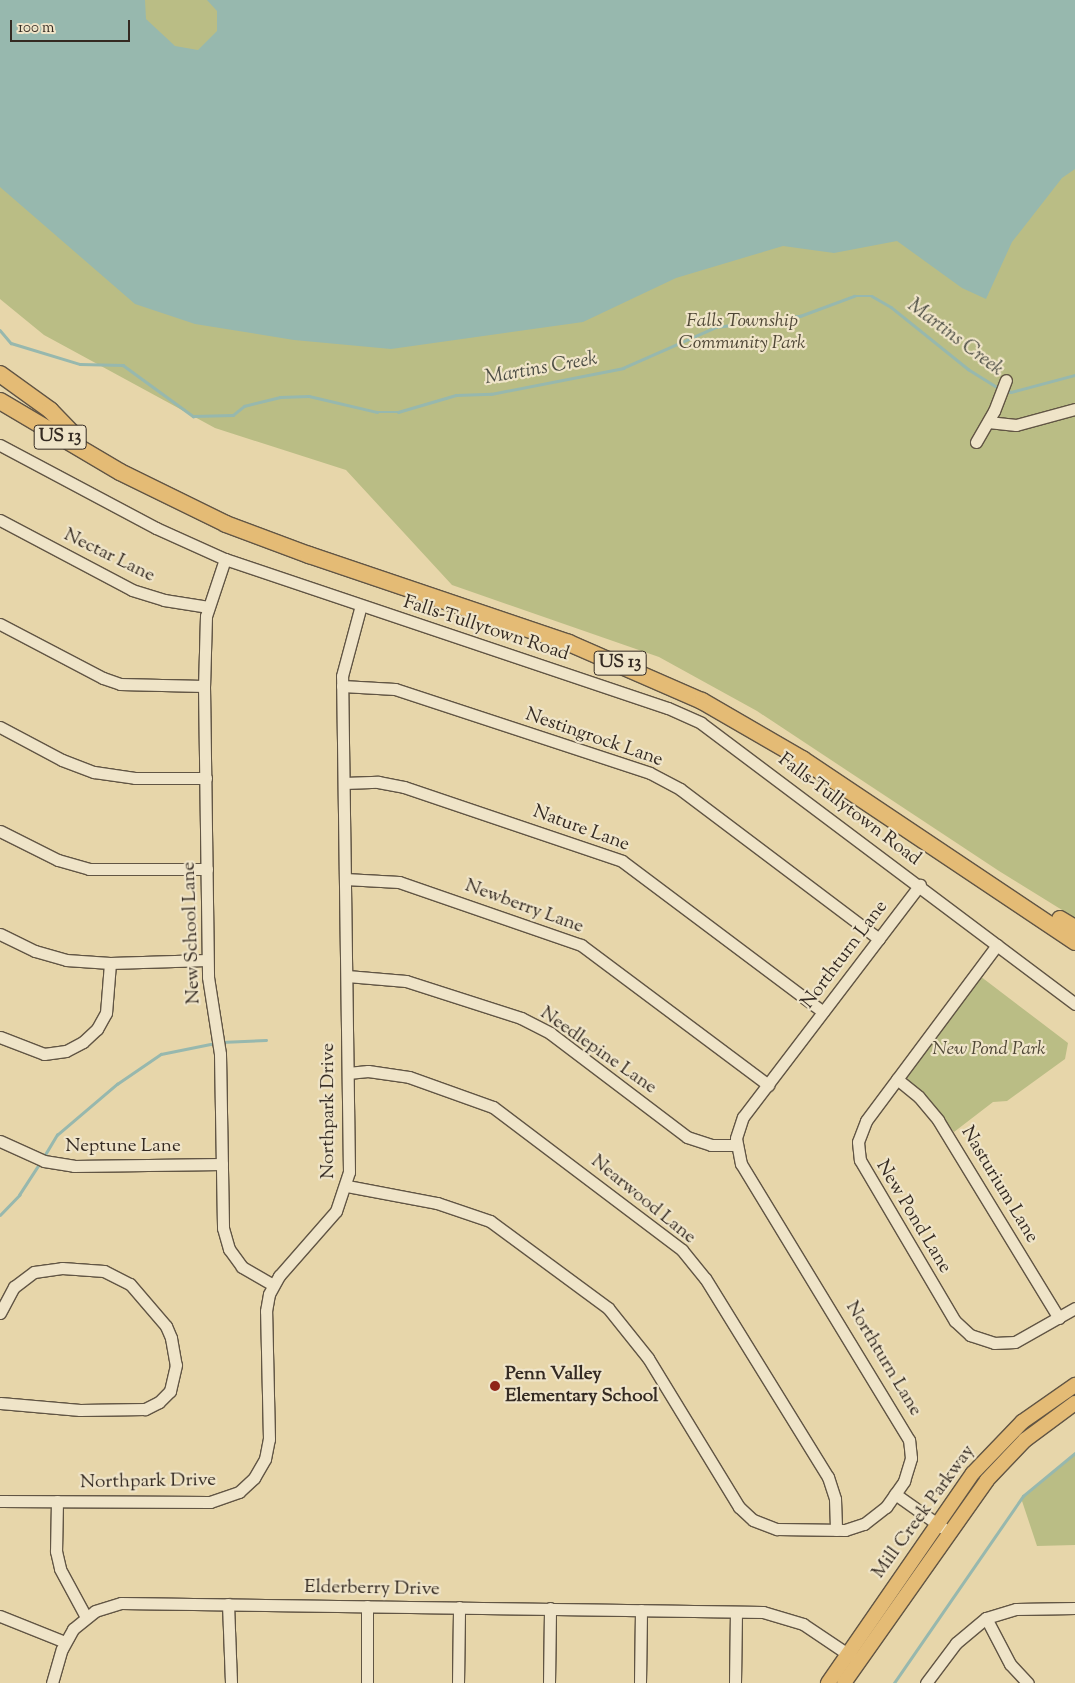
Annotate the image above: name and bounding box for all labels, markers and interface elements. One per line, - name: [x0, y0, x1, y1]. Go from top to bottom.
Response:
- scale bar: [12, 10, 132, 42]
- text: 100 m: [18, 18, 54, 39]
- water label: Martins Creek: [902, 294, 1008, 382]
- park label: Falls Township Community Park: [678, 311, 806, 355]
- water label: Martins Creek: [483, 347, 599, 391]
- road number: US 13: [32, 422, 88, 452]
- street label: Nectar Lane: [60, 524, 158, 588]
- street label: Falls-Tullytown Road: [400, 591, 572, 667]
- road number: US 13: [592, 648, 648, 678]
- street label: Nestingrock Lane: [522, 704, 666, 772]
- street label: Falls-Tullytown Road: [773, 749, 925, 871]
- street label: Nature Lane: [530, 801, 632, 857]
- street label: New School Lane: [178, 861, 206, 1005]
- street label: Newberry Lane: [462, 875, 586, 939]
- street label: Northturn Lane: [797, 896, 893, 1014]
- street label: Needlepine Lane: [535, 1002, 661, 1100]
- park label: New Pond Park: [932, 1039, 1046, 1061]
- street label: Northpark Drive: [318, 1043, 340, 1179]
- street label: Nasturium Lane: [955, 1123, 1043, 1247]
- street label: Neptune Lane: [65, 1136, 181, 1158]
- street label: Nearwood Lane: [586, 1151, 700, 1249]
- street label: New Pond Lane: [870, 1156, 956, 1278]
- street label: Northturn Lane: [840, 1297, 926, 1421]
- place label: Penn Valley Elementary School: [505, 1364, 658, 1408]
- marker: Penn Valley Elementary School: [489, 1380, 501, 1392]
- street label: Mill Creek Parkway: [868, 1441, 980, 1583]
- street label: Northpark Drive: [80, 1469, 216, 1495]
- street label: Elderberry Drive: [304, 1576, 440, 1602]

